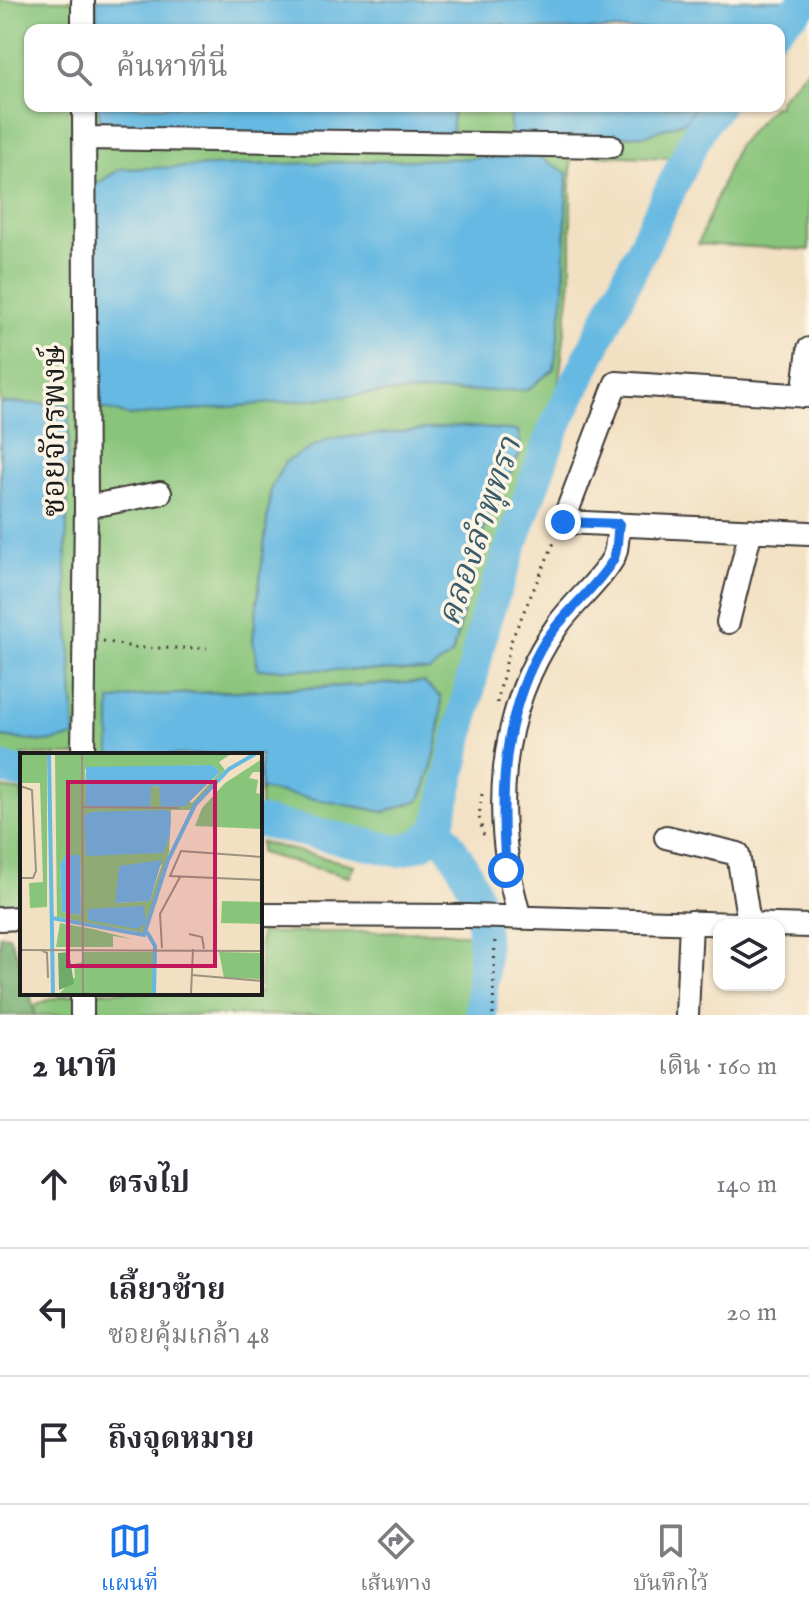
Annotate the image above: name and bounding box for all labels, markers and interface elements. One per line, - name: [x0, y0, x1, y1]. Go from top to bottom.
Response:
- search box: [24, 24, 785, 112]
- icon: search: [52, 46, 96, 90]
- text: ค้นหาที่นี่: [116, 49, 228, 87]
- street label: ซอยจักรพงษ์: [35, 345, 76, 517]
- water label: คลองลำพุทรา: [428, 431, 533, 632]
- route end: [545, 504, 581, 540]
- inset map: [20, 753, 262, 995]
- route start: [488, 852, 524, 888]
- map controls: [713, 919, 785, 991]
- button: layers: [713, 919, 785, 991]
- text: 2 นาที: [32, 1045, 118, 1088]
- text: เดิน · 160 m: [658, 1050, 777, 1083]
- icon: ahead: [32, 1162, 76, 1206]
- text: ตรงไป: [108, 1165, 190, 1203]
- text: 140 m: [716, 1168, 777, 1201]
- text: เลี้ยวซ้าย: [108, 1272, 226, 1310]
- icon: left: [32, 1290, 76, 1334]
- text: 20 m: [726, 1296, 777, 1329]
- text: ซอยคุ้มเกล้า 48: [108, 1319, 270, 1352]
- icon: arrive: [32, 1418, 76, 1462]
- text: ถึงจุดหมาย: [108, 1421, 254, 1459]
- tab: แผนที่: [101, 1519, 158, 1602]
- tab: เส้นทาง: [360, 1519, 432, 1602]
- tab: บันทึกไว้: [633, 1519, 708, 1602]

